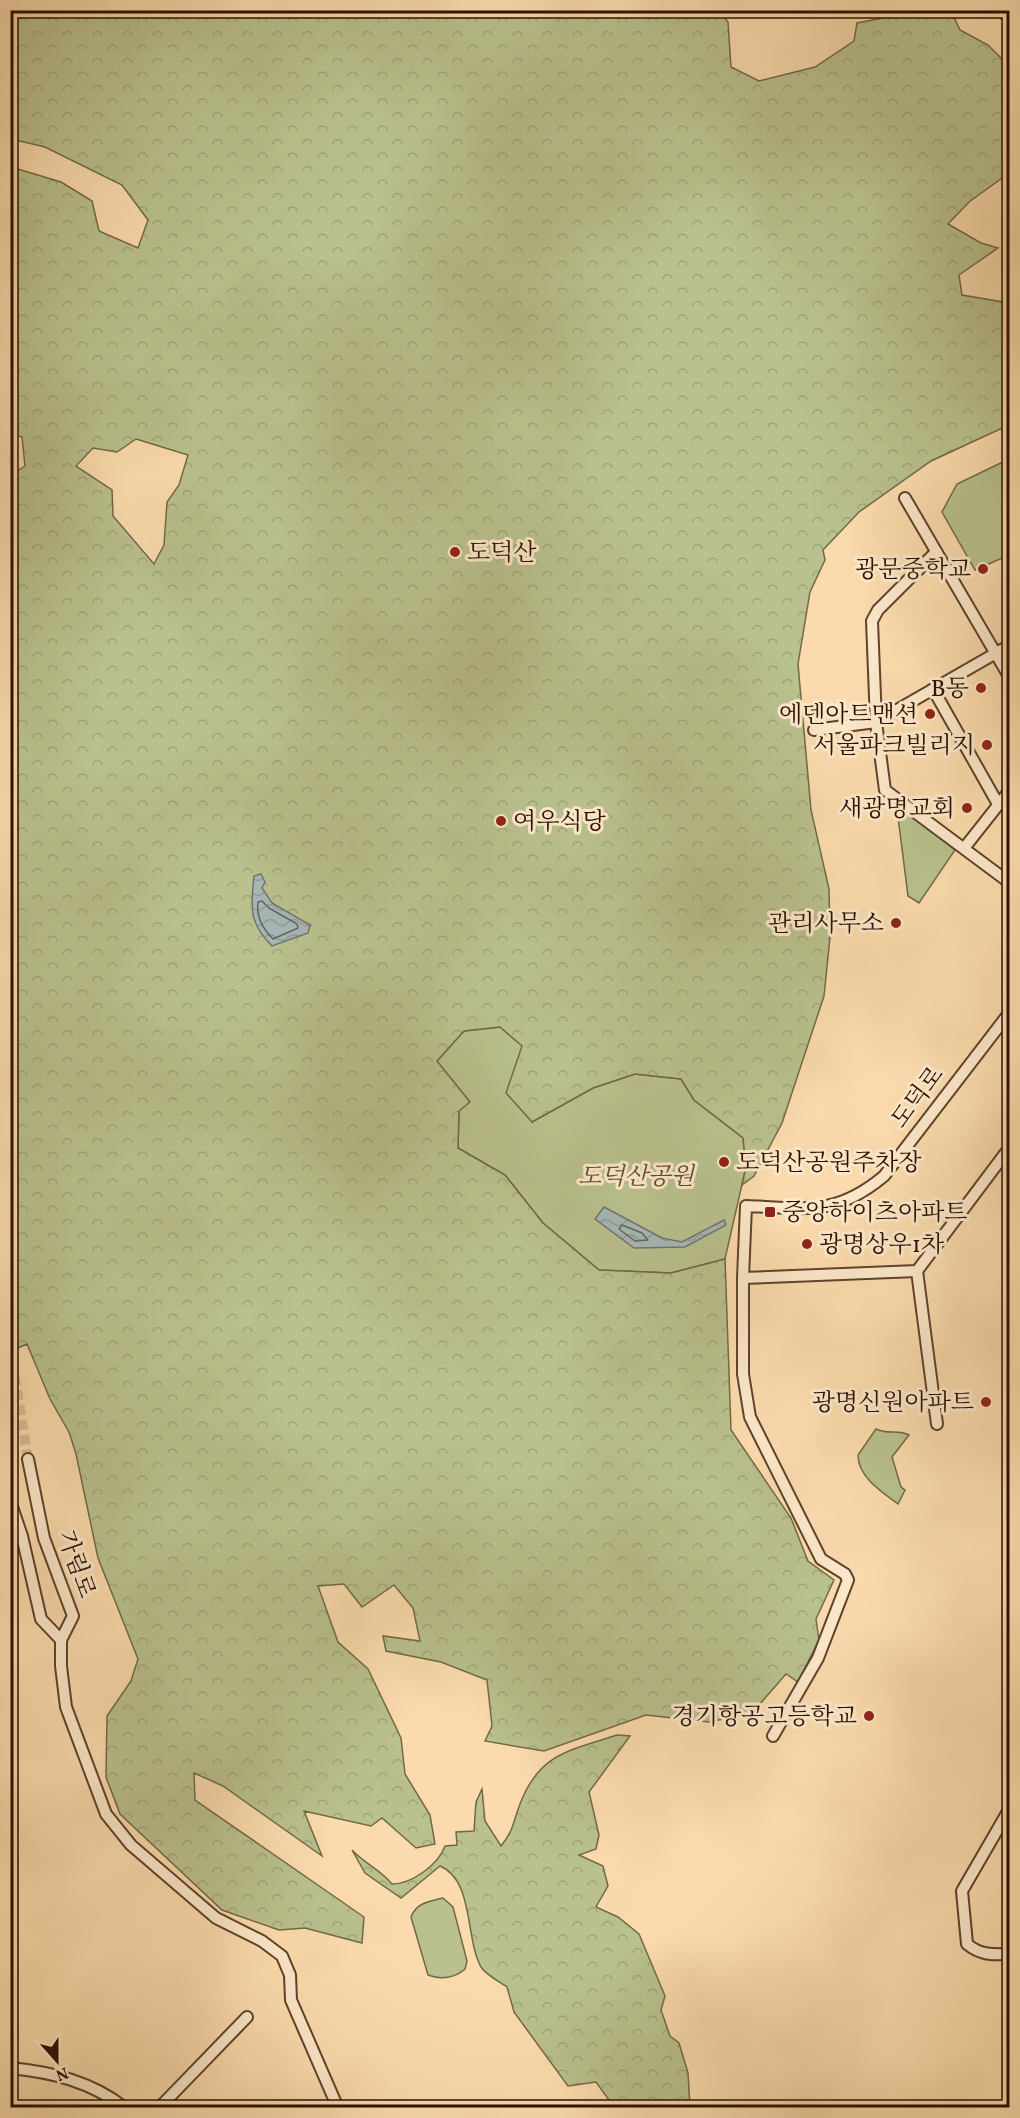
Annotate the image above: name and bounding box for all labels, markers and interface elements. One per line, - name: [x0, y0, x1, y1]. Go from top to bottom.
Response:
- place label: 도덕산: [467, 537, 537, 571]
- marker: 도덕산: [448, 545, 462, 559]
- place label: 광문중학교: [855, 554, 971, 588]
- marker: 광문중학교: [976, 562, 990, 576]
- place label: B동: [931, 673, 969, 707]
- marker: B동: [974, 681, 988, 695]
- place label: 에덴아트맨션: [779, 699, 918, 733]
- marker: 에덴아트맨션: [923, 707, 937, 721]
- place label: 서울파크빌리지: [813, 730, 975, 764]
- marker: 서울파크빌리지: [980, 738, 994, 752]
- place label: 새광명교회: [839, 793, 955, 827]
- marker: 새광명교회: [960, 801, 974, 815]
- place label: 여우식당: [513, 806, 607, 840]
- marker: 여우식당: [494, 814, 508, 828]
- place label: 관리사무소: [768, 908, 884, 942]
- marker: 관리사무소: [889, 916, 903, 930]
- street label: 도덕로: [884, 1060, 953, 1136]
- place label: 도덕산공원주차장: [736, 1147, 922, 1181]
- marker: 도덕산공원주차장: [717, 1155, 731, 1169]
- park label: 도덕산공원: [578, 1161, 696, 1195]
- place label: 중앙하이츠아파트: [782, 1197, 967, 1231]
- marker: 중앙하이츠아파트: [763, 1205, 777, 1219]
- place label: 광명상우1차: [819, 1229, 944, 1263]
- marker: 광명상우1차: [800, 1237, 814, 1251]
- place label: 광명신원아파트: [812, 1387, 974, 1421]
- marker: 광명신원아파트: [979, 1395, 993, 1409]
- street label: 가림로: [48, 1526, 103, 1603]
- place label: 경기항공고등학교: [672, 1701, 857, 1735]
- marker: 경기항공고등학교: [862, 1709, 876, 1723]
- north arrow: [27, 2031, 87, 2091]
- text: N: [52, 2061, 71, 2086]

